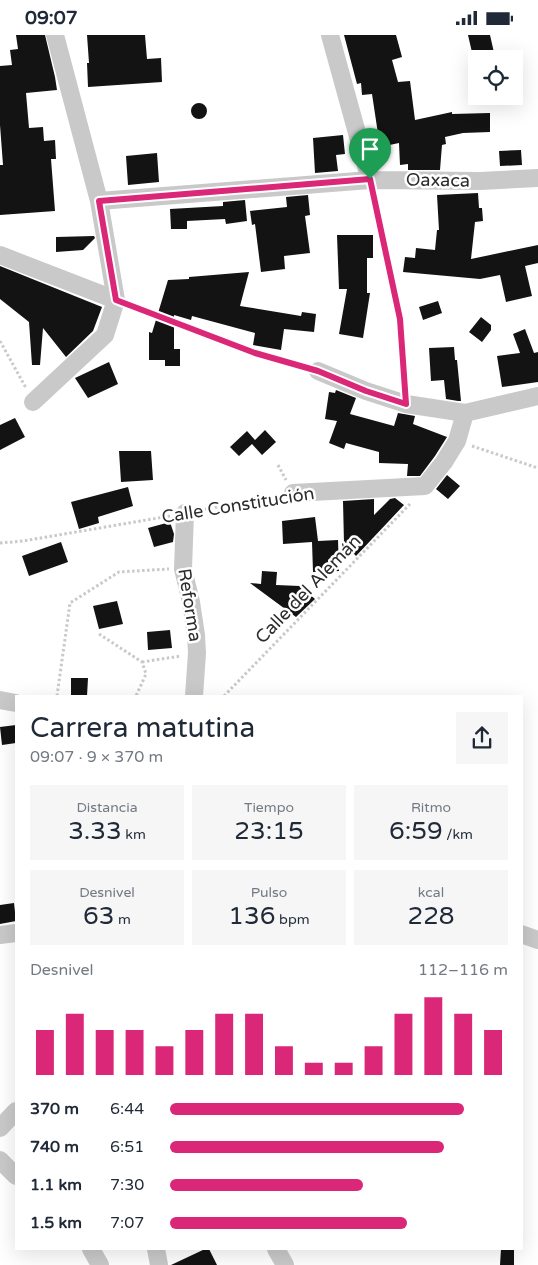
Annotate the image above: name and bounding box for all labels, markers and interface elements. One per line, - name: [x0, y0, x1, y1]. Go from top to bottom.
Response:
- text: 09:07: [25, 7, 78, 29]
- map controls: [468, 50, 523, 105]
- button: locate: [468, 50, 523, 105]
- pin: [349, 128, 391, 179]
- icon: arrive: [356, 135, 384, 163]
- street label: Oaxaca: [406, 168, 470, 192]
- street label: Calle Constitución: [160, 482, 316, 528]
- street label: Calle del Alemán: [251, 530, 365, 648]
- street label: Reforma: [173, 567, 207, 643]
- text: Carrera matutina: [30, 711, 255, 745]
- button: share: [456, 712, 508, 764]
- text: 09:07 · 9 × 370 m: [30, 747, 163, 767]
- text: Distancia: [76, 799, 138, 816]
- text: Tiempo: [244, 799, 294, 816]
- text: Ritmo: [411, 799, 451, 816]
- text: 3.33: [68, 816, 122, 846]
- text: 23:15: [234, 816, 304, 846]
- text: 6:59: [389, 816, 443, 846]
- text: km: [122, 826, 146, 843]
- text: /km: [443, 826, 473, 843]
- text: Desnivel: [79, 884, 135, 901]
- text: Pulso: [251, 884, 287, 901]
- text: kcal: [418, 884, 444, 901]
- text: 63: [83, 901, 114, 931]
- text: 136: [228, 901, 275, 931]
- text: 228: [407, 901, 455, 931]
- text: m: [114, 911, 131, 928]
- text: bpm: [275, 911, 310, 928]
- text: Desnivel: [30, 960, 94, 980]
- text: 112–116 m: [418, 960, 508, 980]
- text: 370 m: [30, 1099, 79, 1119]
- text: 6:44: [110, 1099, 144, 1119]
- text: 740 m: [30, 1137, 79, 1157]
- text: 6:51: [110, 1137, 144, 1157]
- text: 1.1 km: [30, 1175, 82, 1195]
- text: 7:30: [110, 1175, 144, 1195]
- text: 1.5 km: [30, 1213, 82, 1233]
- text: 7:07: [110, 1213, 144, 1233]

